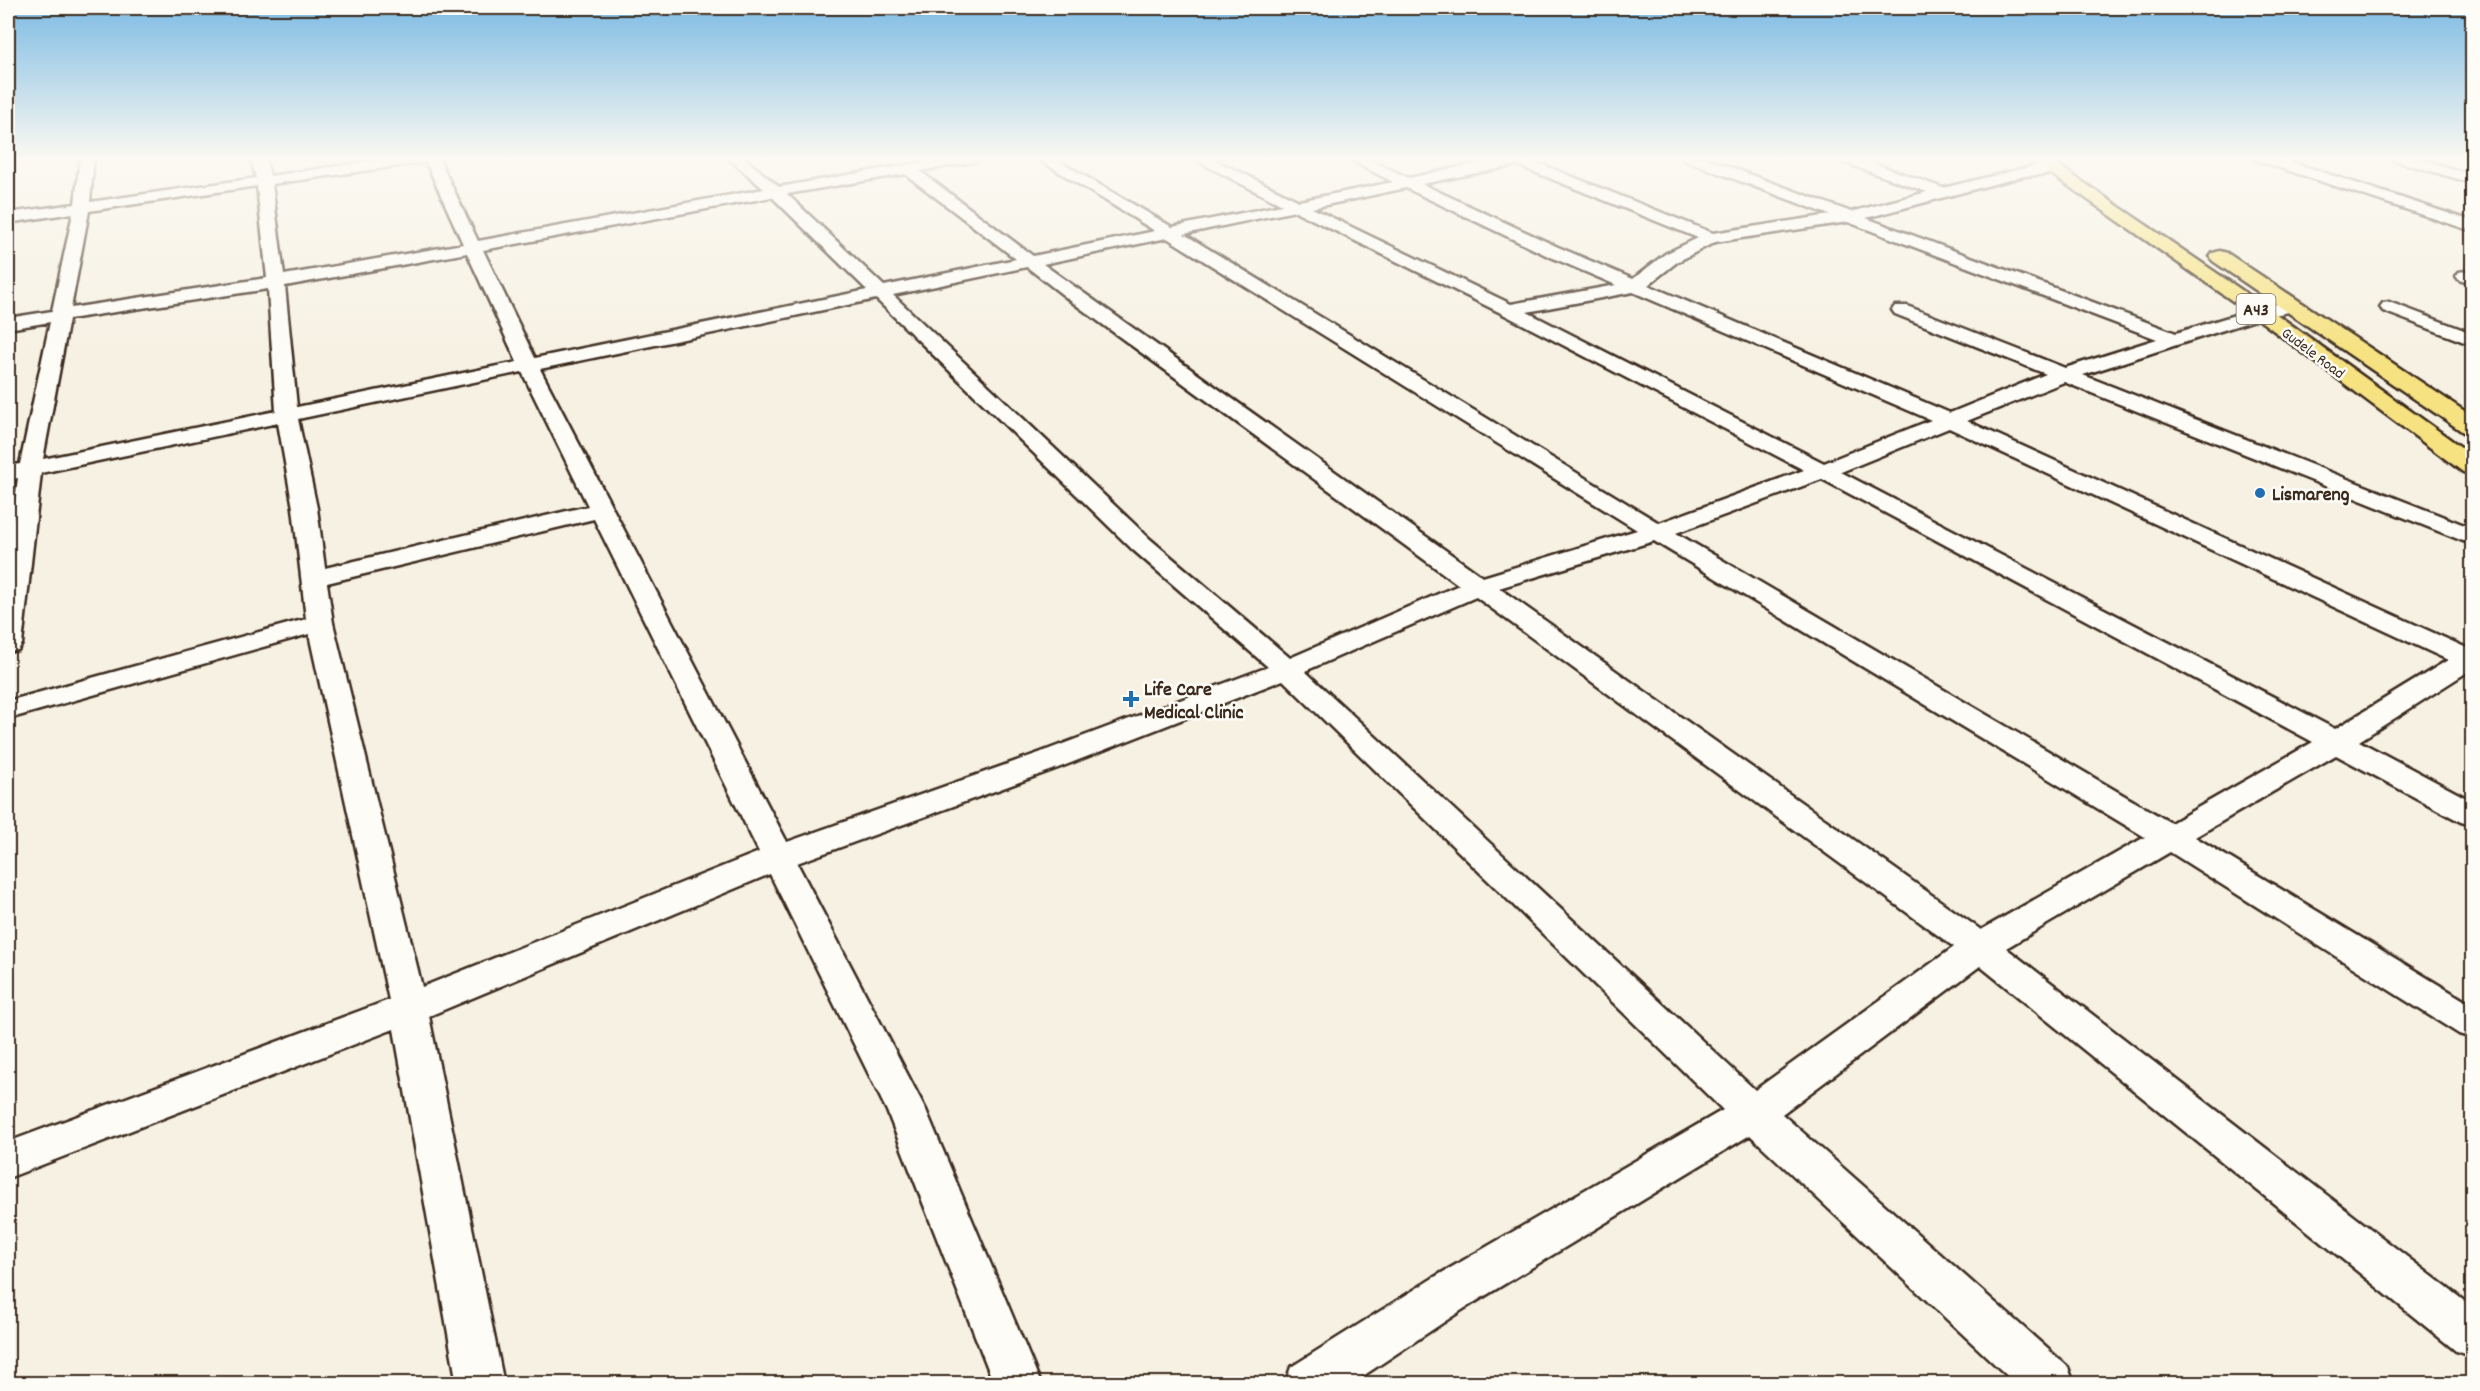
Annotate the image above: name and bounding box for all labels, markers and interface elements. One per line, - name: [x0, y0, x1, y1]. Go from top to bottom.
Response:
- road number: A43: [2236, 294, 2276, 324]
- street label: Gudele Road: [2276, 323, 2349, 385]
- place label: Lismareng: [2272, 482, 2350, 510]
- marker: Lismareng: [2253, 486, 2267, 500]
- place label: Life Care Medical Clinic: [1144, 677, 1244, 728]
- marker: Life Care Medical Clinic: [1122, 690, 1140, 708]

